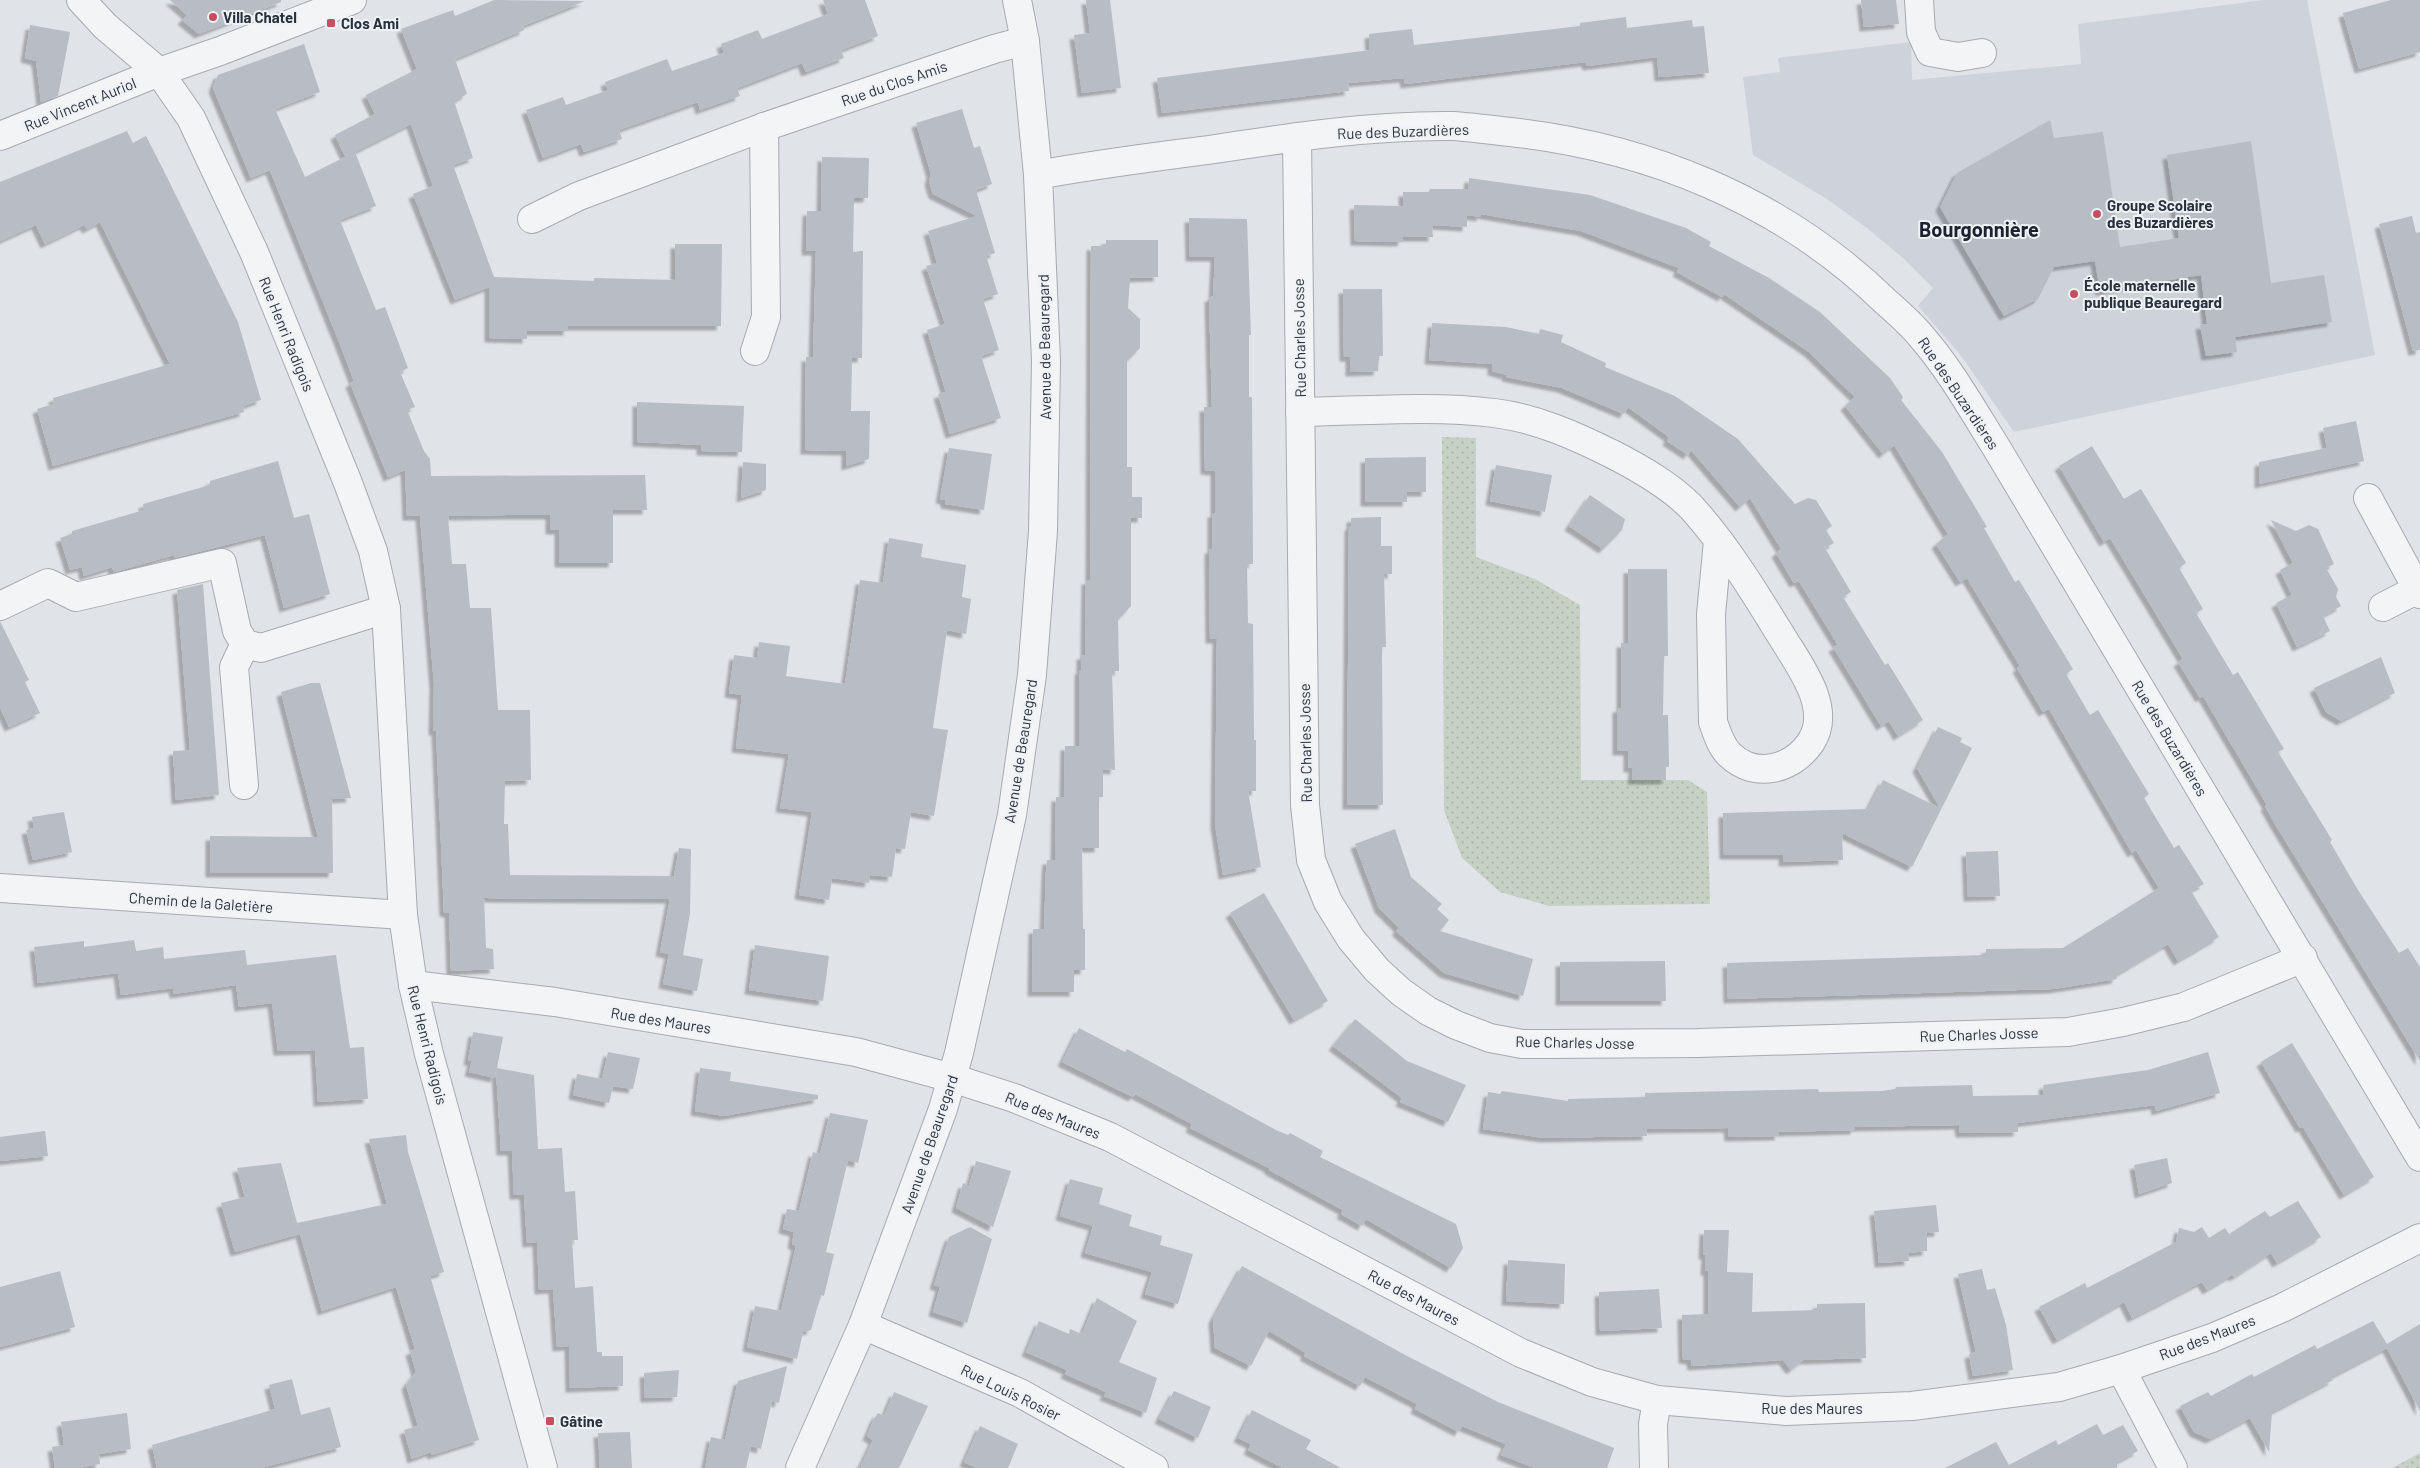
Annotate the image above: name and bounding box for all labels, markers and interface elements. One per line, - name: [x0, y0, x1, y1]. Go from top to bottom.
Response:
- place label: Villa Chatel: [223, 8, 297, 26]
- marker: Villa Chatel: [207, 11, 219, 23]
- place label: Clos Ami: [341, 14, 399, 32]
- marker: Clos Ami: [325, 17, 337, 29]
- street label: Rue du Clos Amis: [839, 56, 949, 110]
- street label: Rue Vincent Auriol: [21, 73, 139, 135]
- street label: Rue des Buzardières: [1337, 120, 1469, 142]
- place label: Groupe Scolaire des Buzardières: [2107, 196, 2214, 231]
- marker: Groupe Scolaire des Buzardières: [2091, 208, 2103, 220]
- district label: Bourgonnière: [1919, 217, 2039, 241]
- street label: Rue Henri Radigois: [256, 274, 318, 394]
- street label: Avenue de Beauregard: [1034, 274, 1054, 420]
- place label: École maternelle publique Beauregard: [2084, 276, 2222, 311]
- street label: Rue Charles Josse: [1289, 278, 1309, 398]
- marker: École maternelle publique Beauregard: [2068, 288, 2080, 300]
- street label: Rue des Buzardières: [1915, 333, 2003, 453]
- street label: Rue des Buzardières: [2128, 677, 2212, 799]
- street label: Avenue de Beauregard: [1000, 678, 1040, 824]
- street label: Rue Charles Josse: [1295, 683, 1315, 803]
- street label: Chemin de la Galetière: [128, 888, 274, 916]
- street label: Rue Henri Radigois: [404, 983, 452, 1107]
- street label: Rue des Maures: [610, 1003, 712, 1037]
- street label: Rue Charles Josse: [1919, 1023, 2039, 1045]
- street label: Rue Charles Josse: [1515, 1032, 1635, 1052]
- street label: Avenue de Beauregard: [897, 1072, 961, 1216]
- street label: Rue des Maures: [1003, 1088, 1103, 1142]
- street label: Rue des Maures: [1365, 1265, 1463, 1329]
- street label: Rue des Maures: [2156, 1310, 2258, 1364]
- street label: Rue Louis Rosier: [958, 1360, 1064, 1424]
- street label: Rue des Maures: [1761, 1399, 1863, 1417]
- place label: Gâtine: [560, 1412, 603, 1430]
- marker: Gâtine: [544, 1415, 556, 1427]

